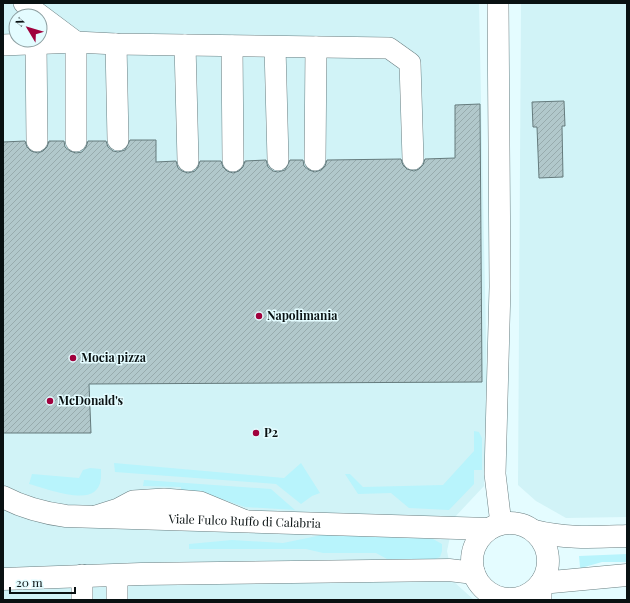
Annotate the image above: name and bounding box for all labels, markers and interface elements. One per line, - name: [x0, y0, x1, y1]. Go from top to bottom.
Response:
- north arrow: [8, 8, 48, 48]
- text: N: [11, 14, 28, 29]
- place label: Napolimania: [267, 307, 338, 323]
- marker: Napolimania: [254, 311, 264, 321]
- place label: Mocia pizza: [81, 349, 147, 365]
- marker: Mocia pizza: [68, 353, 78, 363]
- place label: McDonald's: [58, 392, 124, 408]
- marker: McDonald's: [45, 396, 55, 406]
- place label: P2: [264, 424, 278, 440]
- marker: P2: [251, 428, 261, 438]
- street label: Viale Fulco Ruffo di Calabria: [167, 510, 321, 531]
- scale bar: [10, 569, 75, 595]
- text: 20 m: [16, 574, 43, 590]

